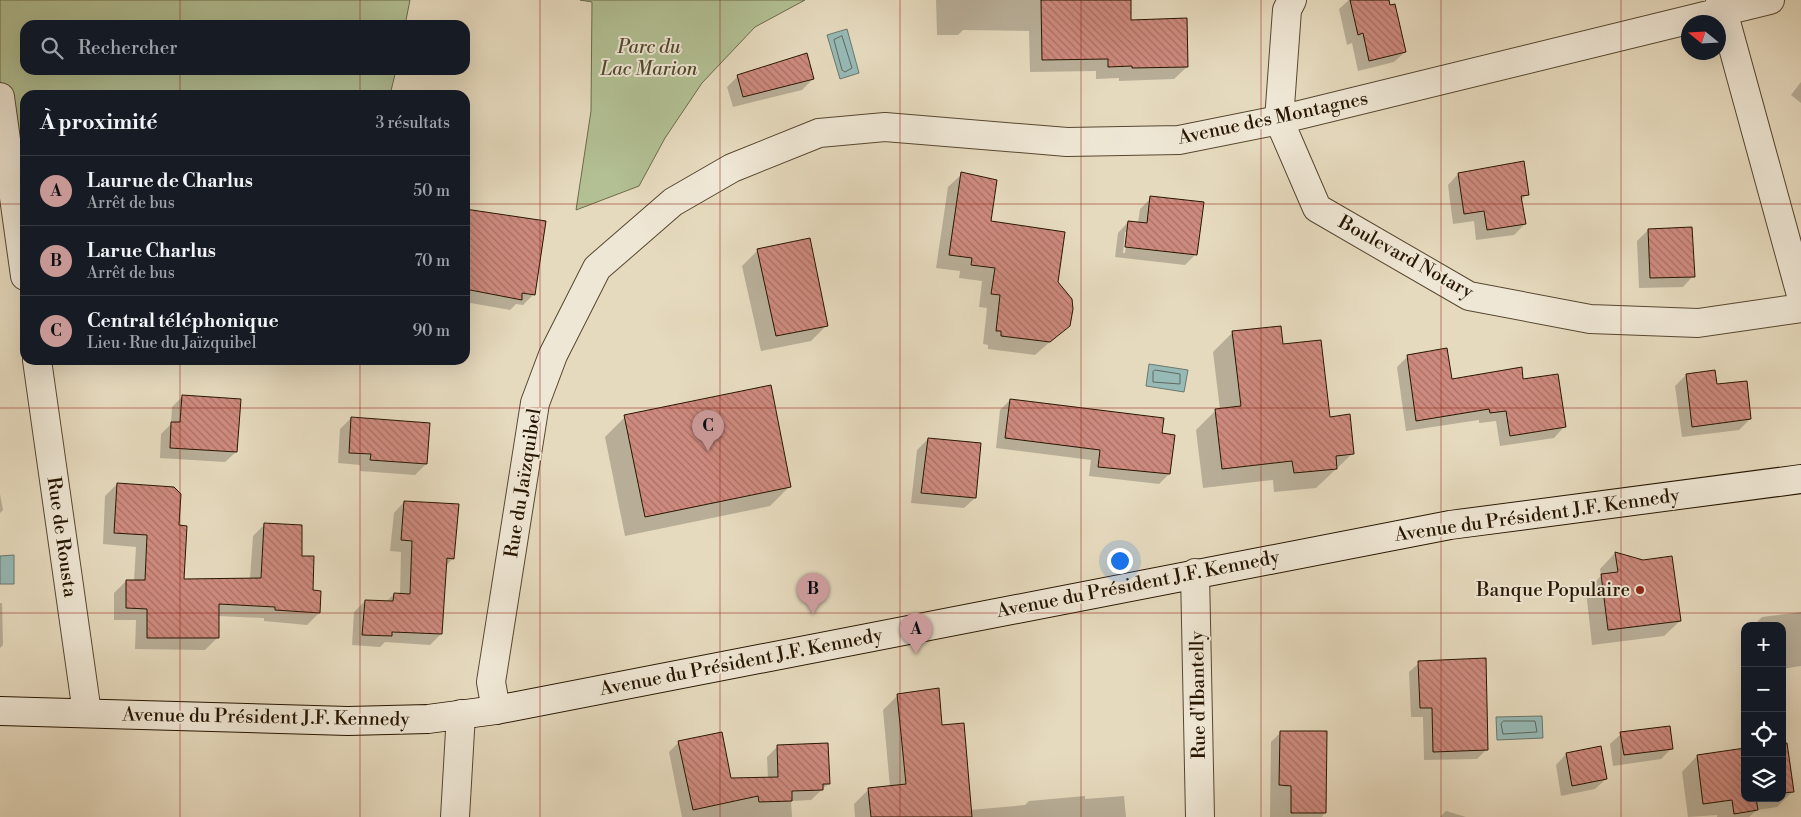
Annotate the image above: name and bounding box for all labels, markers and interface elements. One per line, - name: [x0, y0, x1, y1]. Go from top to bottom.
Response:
- north arrow: [1681, 15, 1726, 60]
- search box: [20, 20, 470, 75]
- icon: search: [38, 34, 66, 62]
- park label: Parc du Lac Marion: [600, 35, 698, 81]
- text: Rechercher: [78, 36, 177, 60]
- street label: Avenue des Montagnes: [1175, 86, 1370, 150]
- text: À proximité: [40, 110, 157, 136]
- text: 3 résultats: [375, 113, 450, 133]
- text: Laurue de Charlus: [87, 169, 253, 193]
- text: A: [50, 181, 62, 201]
- text: 50 m: [413, 181, 450, 201]
- text: Arrêt de bus: [87, 193, 175, 213]
- street label: Boulevard Notary: [1333, 209, 1479, 304]
- text: Larue Charlus: [87, 239, 216, 263]
- text: B: [50, 251, 62, 271]
- text: 70 m: [414, 251, 450, 271]
- text: Arrêt de bus: [87, 263, 175, 283]
- text: Central téléphonique: [87, 309, 279, 333]
- text: C: [50, 321, 62, 341]
- text: 90 m: [412, 321, 450, 341]
- text: Lieu · Rue du Jaïzquibel: [87, 333, 256, 353]
- street label: Rue du Jaïzquibel: [499, 406, 547, 559]
- pin: C: [692, 410, 724, 451]
- street label: Rue de Rousta: [42, 475, 82, 599]
- street label: Avenue du Président J.F. Kennedy: [1392, 483, 1682, 547]
- street label: Avenue du Président J.F. Kennedy: [994, 545, 1282, 623]
- your location: [1107, 548, 1133, 574]
- pin: B: [797, 573, 829, 614]
- place label: Banque Populaire: [1475, 578, 1630, 602]
- marker: Banque Populaire: [1634, 584, 1646, 596]
- pin: A: [900, 613, 932, 654]
- map controls: [1741, 622, 1786, 802]
- button: +: [1741, 622, 1786, 667]
- street label: Avenue du Président J.F. Kennedy: [597, 623, 885, 701]
- street label: Rue d'Ibantelly: [1185, 630, 1211, 759]
- button: −: [1741, 667, 1786, 712]
- street label: Avenue du Président J.F. Kennedy: [121, 702, 411, 732]
- button: locate: [1741, 712, 1786, 757]
- button: layers: [1741, 757, 1786, 802]

